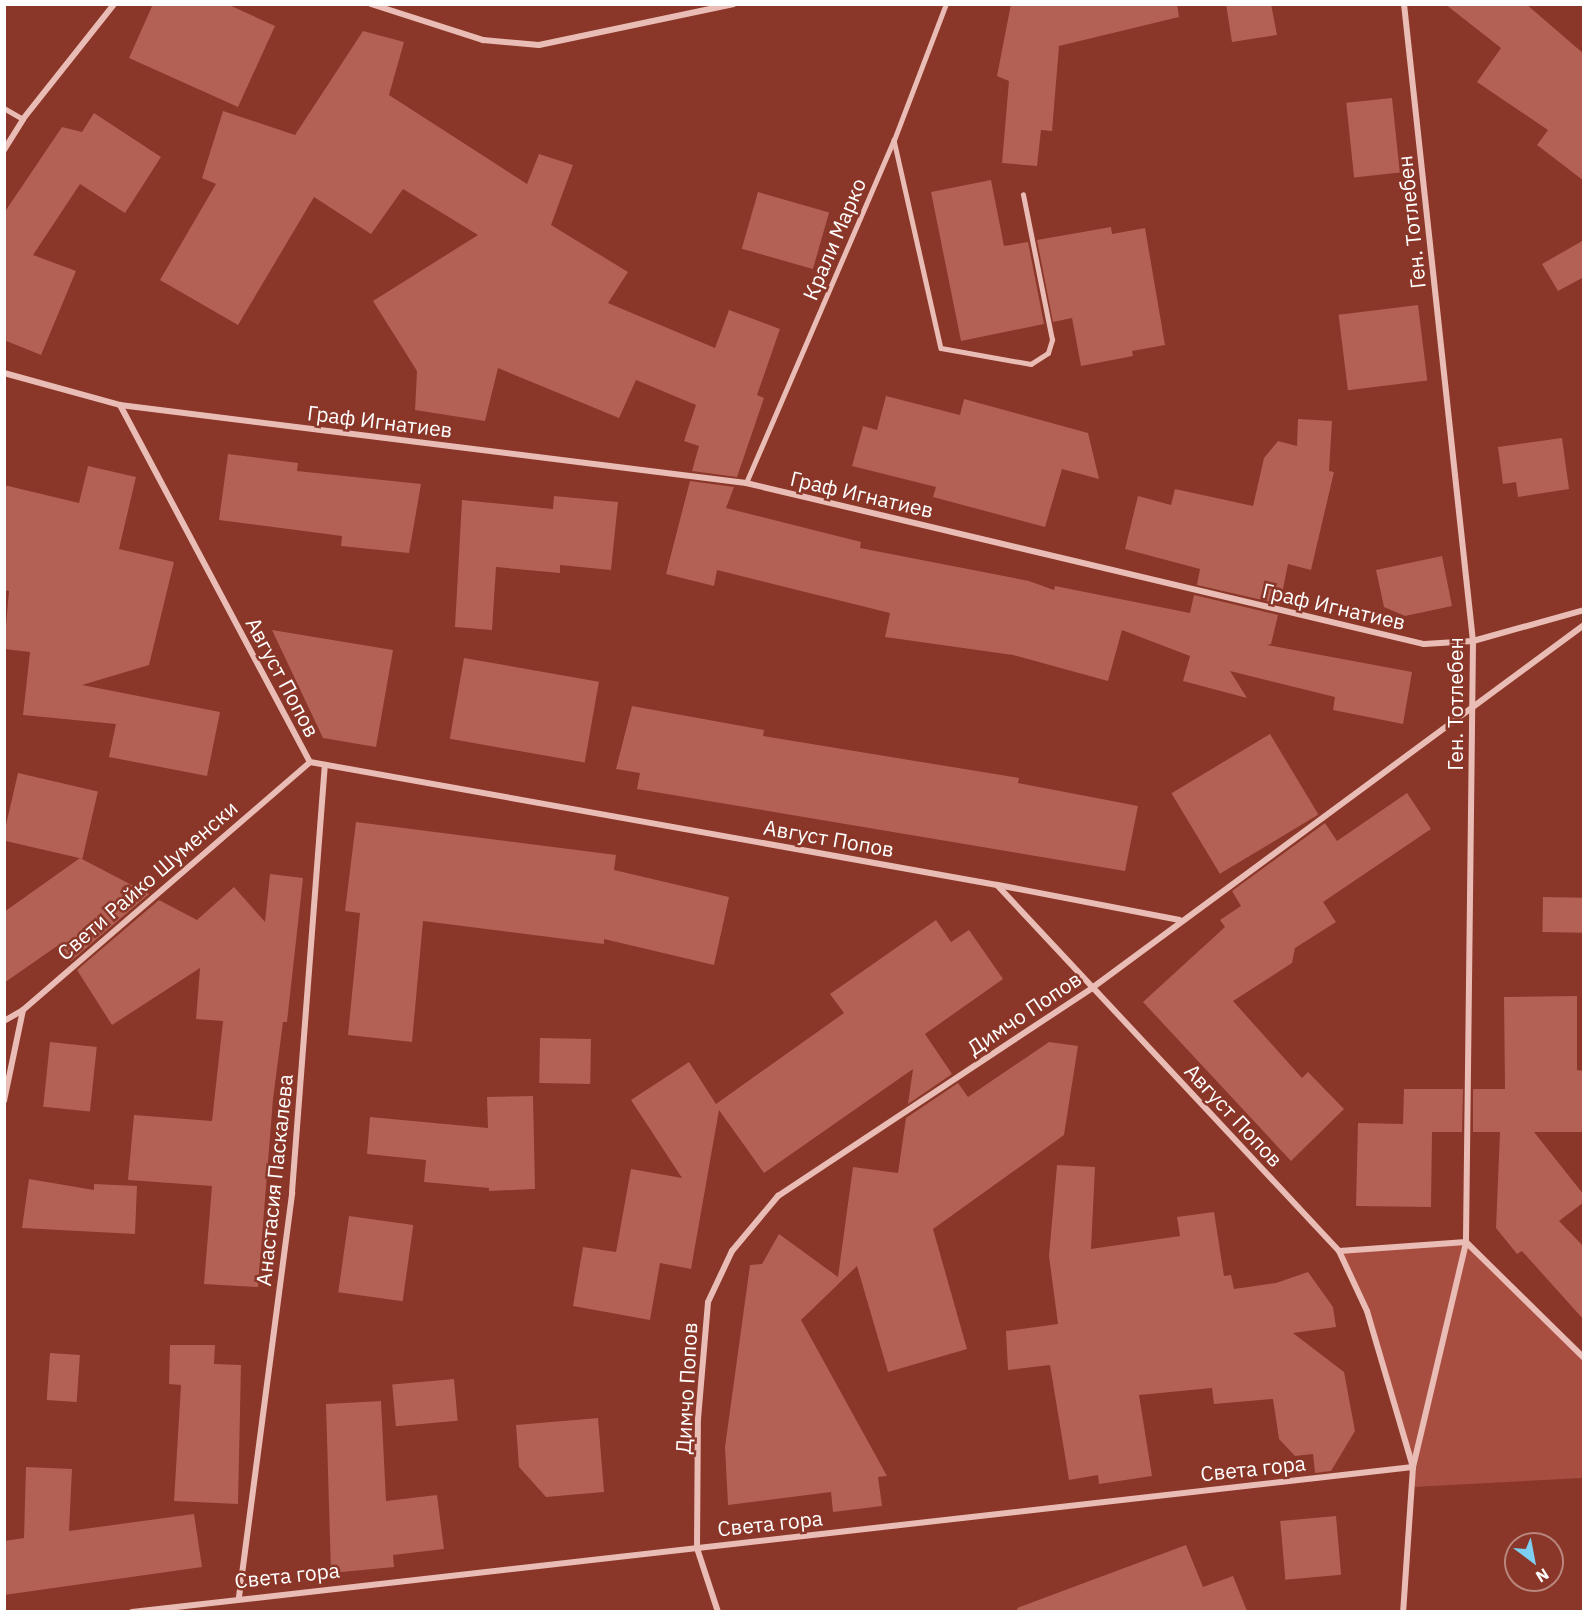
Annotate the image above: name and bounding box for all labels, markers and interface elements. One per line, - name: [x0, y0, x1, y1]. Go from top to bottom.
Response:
- street label: Ген. Тотлебен: [1391, 154, 1431, 290]
- street label: Крали Марко: [797, 174, 871, 304]
- street label: Граф Игнатиев: [306, 400, 454, 442]
- street label: Граф Игнатиев: [788, 465, 936, 523]
- street label: Граф Игнатиев: [1260, 577, 1408, 635]
- street label: Август Попов: [241, 613, 325, 741]
- street label: Ген. Тотлебен: [1442, 637, 1468, 771]
- street label: Свети Райко Шуменски: [52, 795, 242, 965]
- street label: Август Попов: [762, 814, 896, 862]
- street label: Димчо Попов: [962, 966, 1086, 1060]
- street label: Август Попов: [1180, 1058, 1288, 1172]
- street label: Анастасия Паскалева: [250, 1073, 298, 1287]
- street label: Димчо Попов: [670, 1321, 702, 1455]
- street label: Света гора: [1199, 1450, 1307, 1486]
- street label: Света гора: [716, 1505, 824, 1541]
- north arrow: [1504, 1532, 1564, 1592]
- street label: Света гора: [233, 1557, 341, 1593]
- text: N: [1532, 1564, 1553, 1587]

